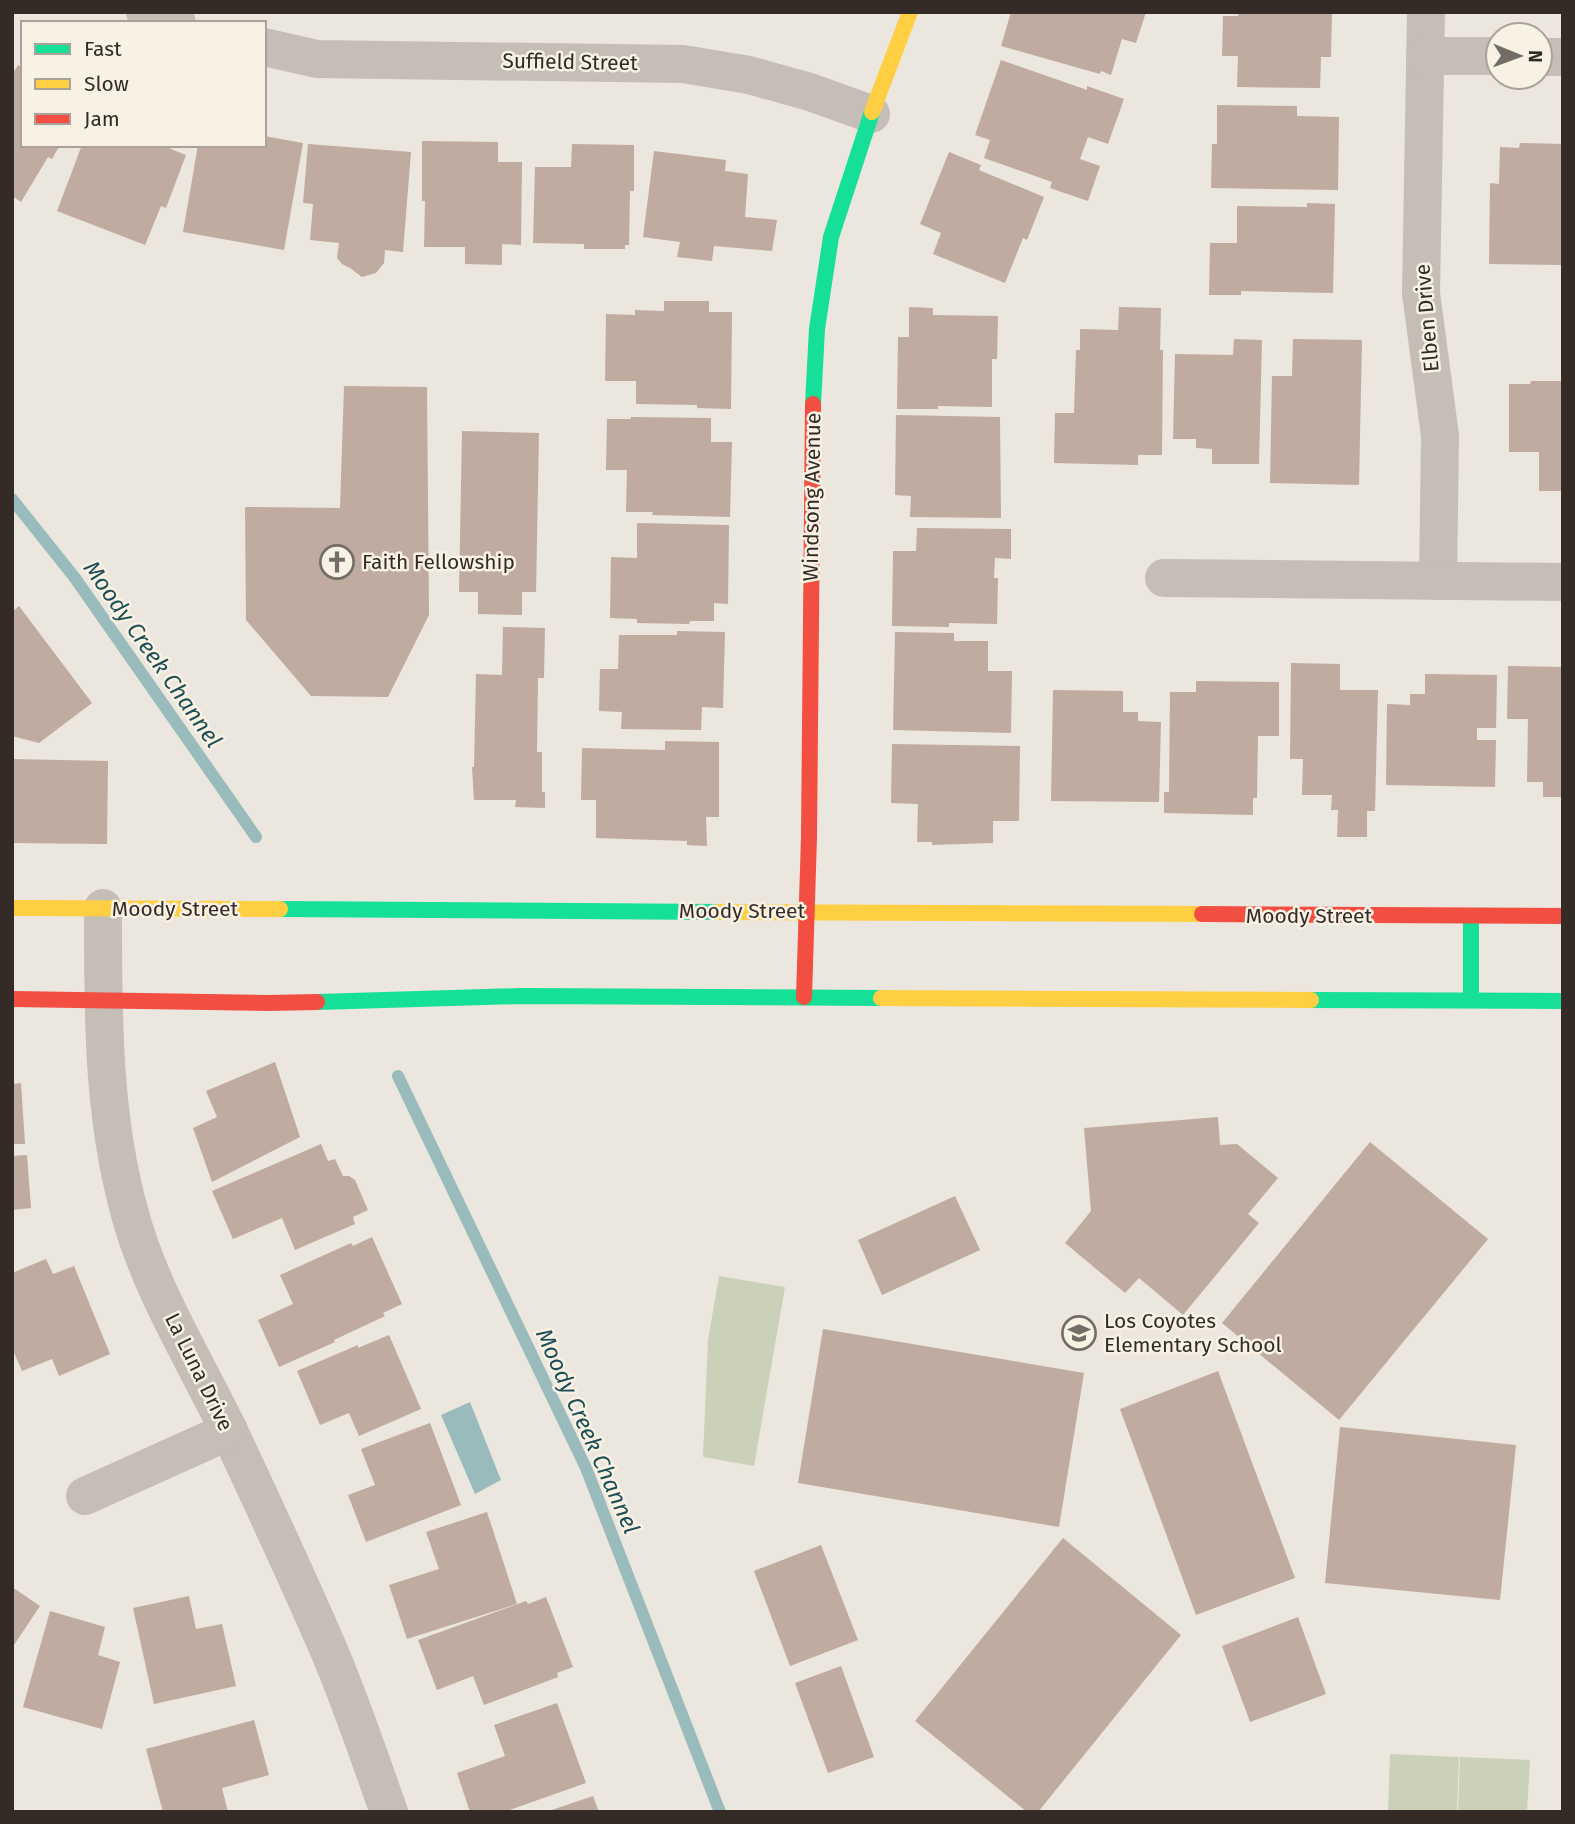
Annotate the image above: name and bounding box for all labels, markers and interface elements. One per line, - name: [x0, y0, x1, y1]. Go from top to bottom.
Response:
- legend: [21, 21, 266, 147]
- north arrow: [1484, 21, 1554, 91]
- text: Fast: [84, 36, 122, 62]
- street label: Suffield Street: [502, 48, 638, 76]
- text: N: [1524, 50, 1547, 63]
- text: Slow: [84, 71, 129, 97]
- text: Jam: [84, 106, 120, 132]
- street label: Elben Drive: [1409, 263, 1445, 373]
- street label: Windsong Avenue: [798, 412, 826, 582]
- church icon: Faith Fellowship: [318, 543, 356, 581]
- place label: Faith Fellowship: [362, 549, 515, 575]
- water label: Moody Creek Channel: [78, 555, 228, 753]
- street label: Moody Street: [112, 896, 239, 922]
- street label: Moody Street: [679, 898, 806, 924]
- street label: Moody Street: [1246, 903, 1373, 929]
- place label: Los Coyotes Elementary School: [1104, 1308, 1282, 1358]
- street label: La Luna Drive: [159, 1309, 239, 1435]
- school or university icon: Los Coyotes Elementary School: [1060, 1314, 1098, 1352]
- water label: Moody Creek Channel: [530, 1324, 646, 1538]

